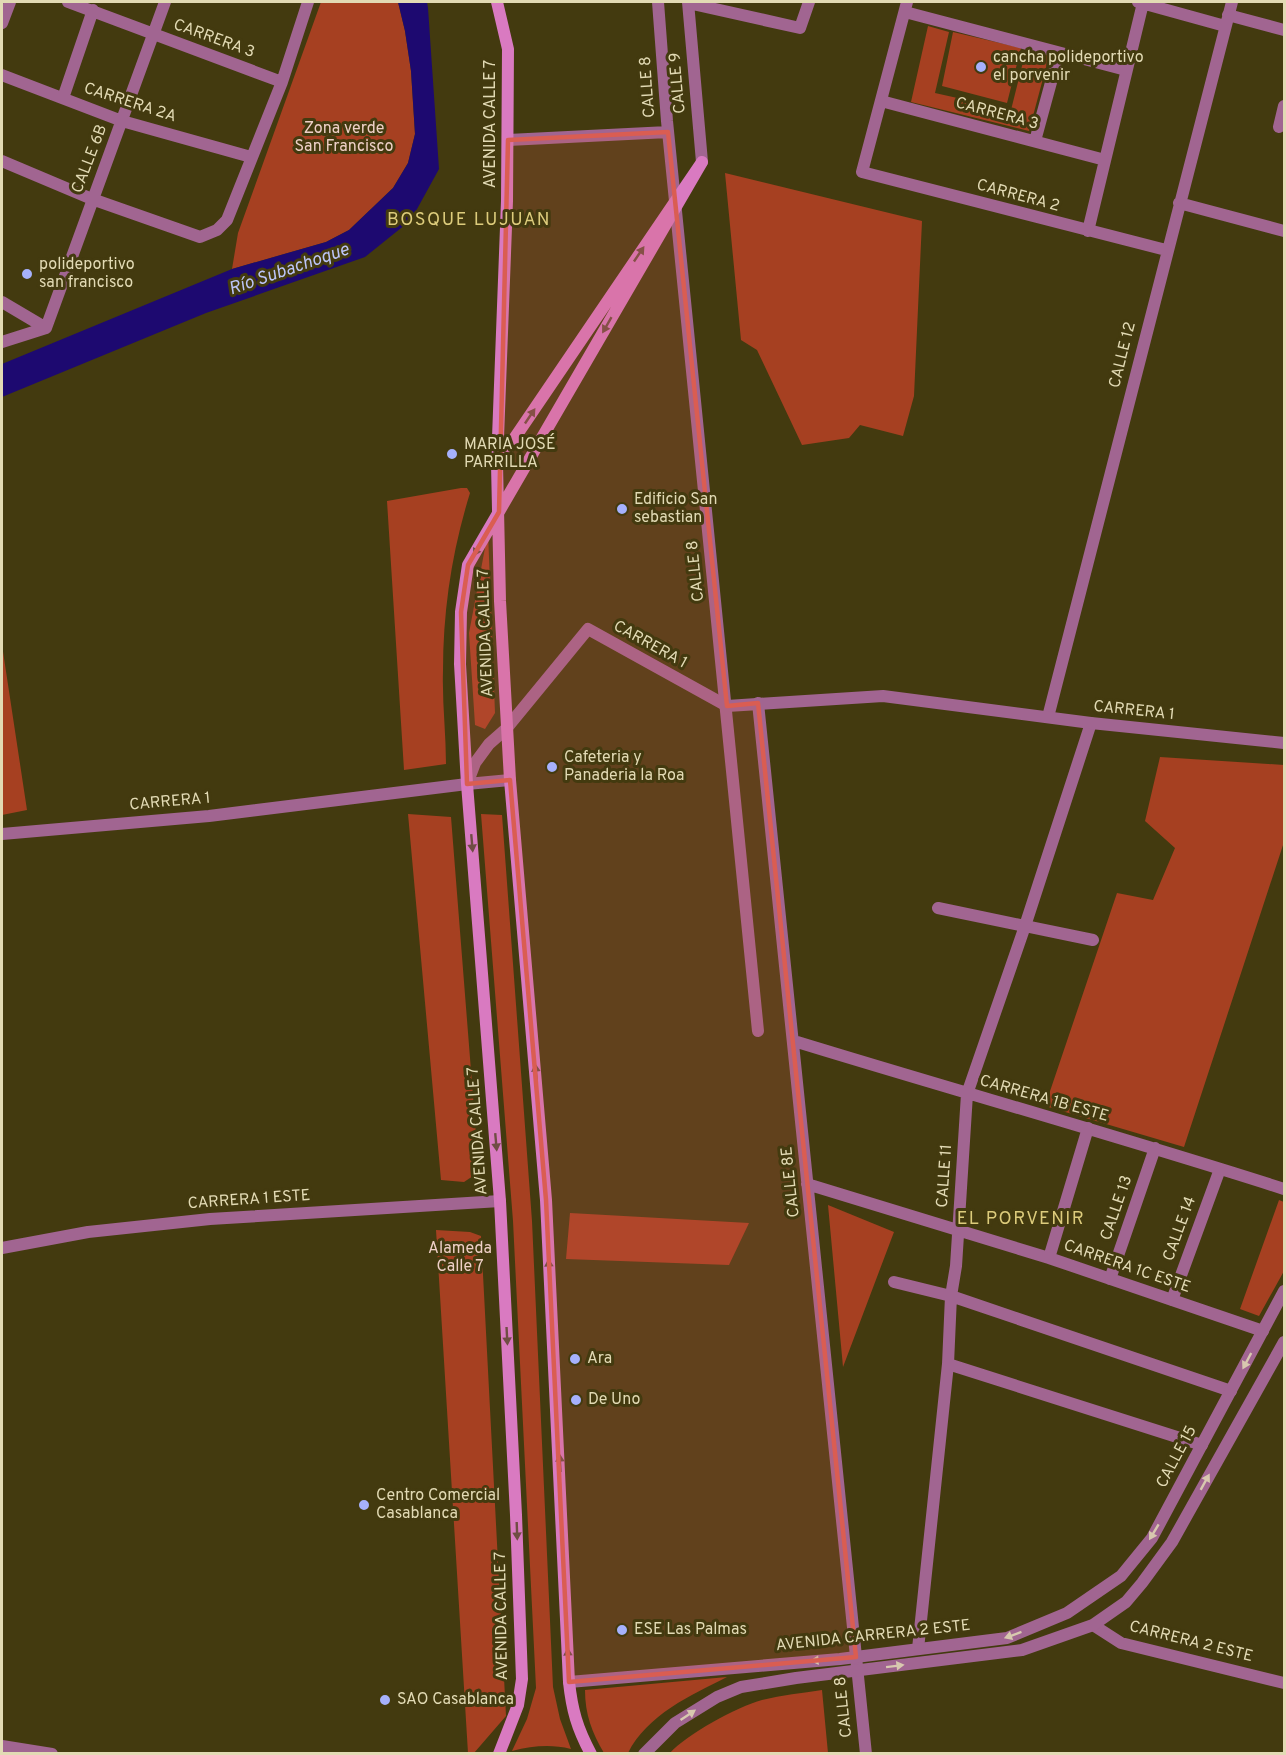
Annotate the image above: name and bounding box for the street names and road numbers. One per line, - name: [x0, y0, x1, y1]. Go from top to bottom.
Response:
- street label: CARRERA 3: [171, 15, 257, 63]
- street label: CALLE 9: [665, 52, 691, 114]
- street label: CALLE 8: [636, 56, 660, 118]
- street label: AVENIDA CALLE 7: [481, 60, 501, 188]
- street label: CARRERA 2A: [81, 79, 179, 127]
- street label: CARRERA 3: [953, 93, 1041, 135]
- street label: CALLE 6B: [68, 122, 112, 196]
- street label: CARRERA 2: [974, 175, 1062, 217]
- street label: CALLE 12: [1105, 320, 1141, 390]
- street label: CALLE 8: [683, 539, 709, 603]
- street label: AVENIDA CALLE 7: [474, 568, 498, 698]
- street label: CARRERA 1: [609, 616, 691, 674]
- street label: CARRERA 1: [1092, 697, 1176, 725]
- street label: CARRERA 1: [129, 788, 211, 816]
- street label: AVENIDA CALLE 7: [464, 1066, 492, 1196]
- street label: CARRERA 1B ESTE: [977, 1071, 1111, 1127]
- street label: CALLE 11: [933, 1144, 957, 1208]
- street label: CALLE 8E: [777, 1146, 805, 1218]
- street label: CALLE 13: [1097, 1173, 1137, 1243]
- street label: CARRERA 1 ESTE: [187, 1186, 311, 1214]
- street label: CALLE 14: [1159, 1194, 1201, 1264]
- street label: CARRERA 1C ESTE: [1061, 1236, 1193, 1298]
- street label: CALLE 15: [1152, 1422, 1202, 1492]
- street label: AVENIDA CALLE 7: [491, 1552, 513, 1680]
- street label: AVENIDA CARRERA 2 ESTE: [775, 1616, 971, 1656]
- street label: CARRERA 2 ESTE: [1127, 1617, 1255, 1667]
- street label: CALLE 8: [831, 1675, 857, 1739]

